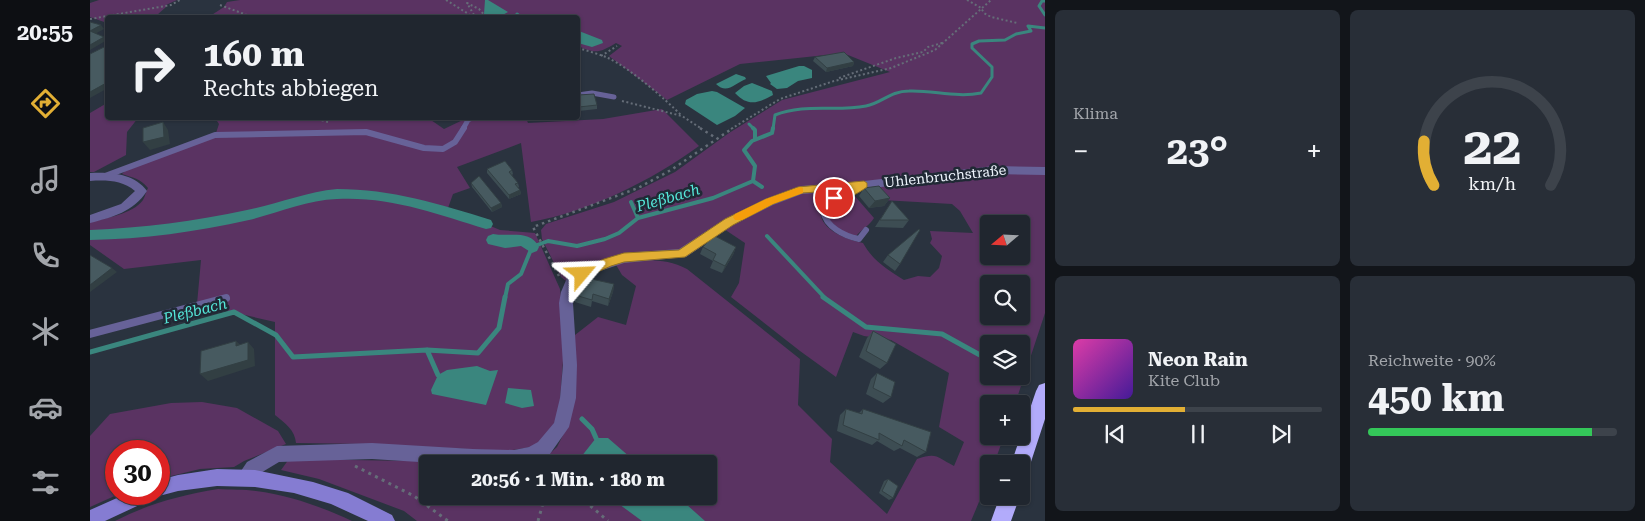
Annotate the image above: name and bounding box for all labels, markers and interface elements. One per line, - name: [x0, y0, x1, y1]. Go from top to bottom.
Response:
- text: 20:55: [17, 20, 73, 45]
- text: 160 m: [203, 34, 304, 75]
- icon: right: [120, 35, 185, 100]
- text: Rechts abbiegen: [203, 76, 378, 101]
- icon: directions: [28, 86, 63, 121]
- text: Klima: [1073, 104, 1118, 123]
- text: 22: [1463, 116, 1522, 177]
- text: 23°: [1167, 129, 1228, 173]
- text: −: [1073, 135, 1089, 168]
- text: +: [1306, 135, 1322, 168]
- icon: music: [28, 162, 63, 197]
- street label: Uhlenbruchstraße: [883, 162, 1007, 190]
- text: km/h: [1469, 173, 1517, 194]
- pin: [813, 177, 855, 219]
- water label: Pleßbach: [633, 180, 702, 216]
- icon: arrive: [820, 184, 848, 212]
- north arrow: [980, 215, 1030, 265]
- map controls: [980, 215, 1030, 505]
- icon: phone: [28, 238, 63, 273]
- position arrow: [555, 247, 607, 299]
- button: search: [980, 275, 1030, 325]
- water label: Pleßbach: [160, 294, 229, 328]
- icon: climate: [28, 314, 63, 349]
- button: layers: [980, 335, 1030, 385]
- text: Neon Rain: [1148, 348, 1248, 371]
- text: Reichweite · 90%: [1368, 351, 1496, 370]
- text: Kite Club: [1148, 371, 1220, 390]
- text: 450 km: [1368, 376, 1504, 420]
- icon: car: [28, 390, 63, 425]
- button: +: [980, 395, 1030, 445]
- icon: previous: [1101, 420, 1129, 448]
- icon: pause: [1184, 420, 1212, 448]
- icon: next: [1267, 420, 1295, 448]
- speed limit sign: 30: [105, 440, 170, 505]
- button: −: [980, 455, 1030, 505]
- icon: filters: [28, 465, 63, 500]
- text: 20:56 · 1 Min. · 180 m: [471, 468, 665, 491]

